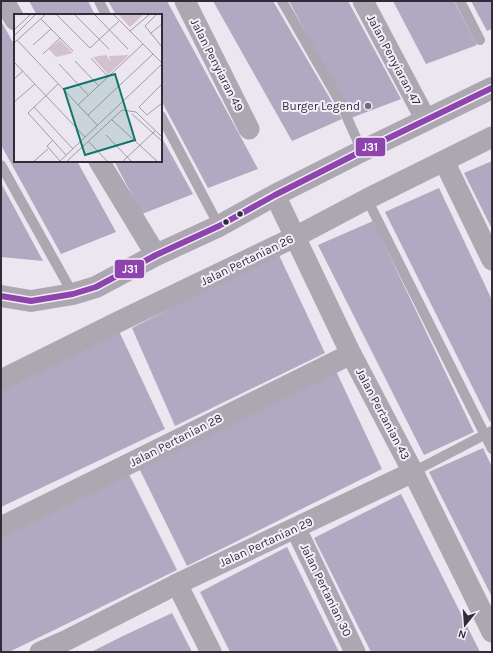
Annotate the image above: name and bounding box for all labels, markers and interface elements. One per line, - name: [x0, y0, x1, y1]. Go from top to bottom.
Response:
- street label: Jalan Penyiaran 47: [364, 12, 424, 108]
- inset map: [14, 14, 162, 162]
- street label: Jalan Penyiaran 49: [188, 16, 246, 114]
- place label: Burger Legend: [282, 99, 360, 113]
- marker: Burger Legend: [363, 101, 373, 111]
- line badge: J31: [355, 137, 386, 157]
- text: J31: [362, 141, 378, 154]
- unlabelled marker: [235, 209, 245, 219]
- unlabelled marker: [221, 217, 231, 227]
- street label: Jalan Pertanian 26: [198, 231, 296, 288]
- line badge: J31: [114, 259, 145, 279]
- text: J31: [122, 263, 138, 276]
- street label: Jalan Pertanian 43: [353, 366, 413, 462]
- street label: Jalan Pertanian 28: [128, 411, 224, 469]
- street label: Jalan Pertanian 29: [217, 514, 315, 570]
- street label: Jalan Pertanian 30: [297, 541, 355, 639]
- north arrow: [445, 605, 485, 645]
- text: N: [457, 627, 468, 641]

